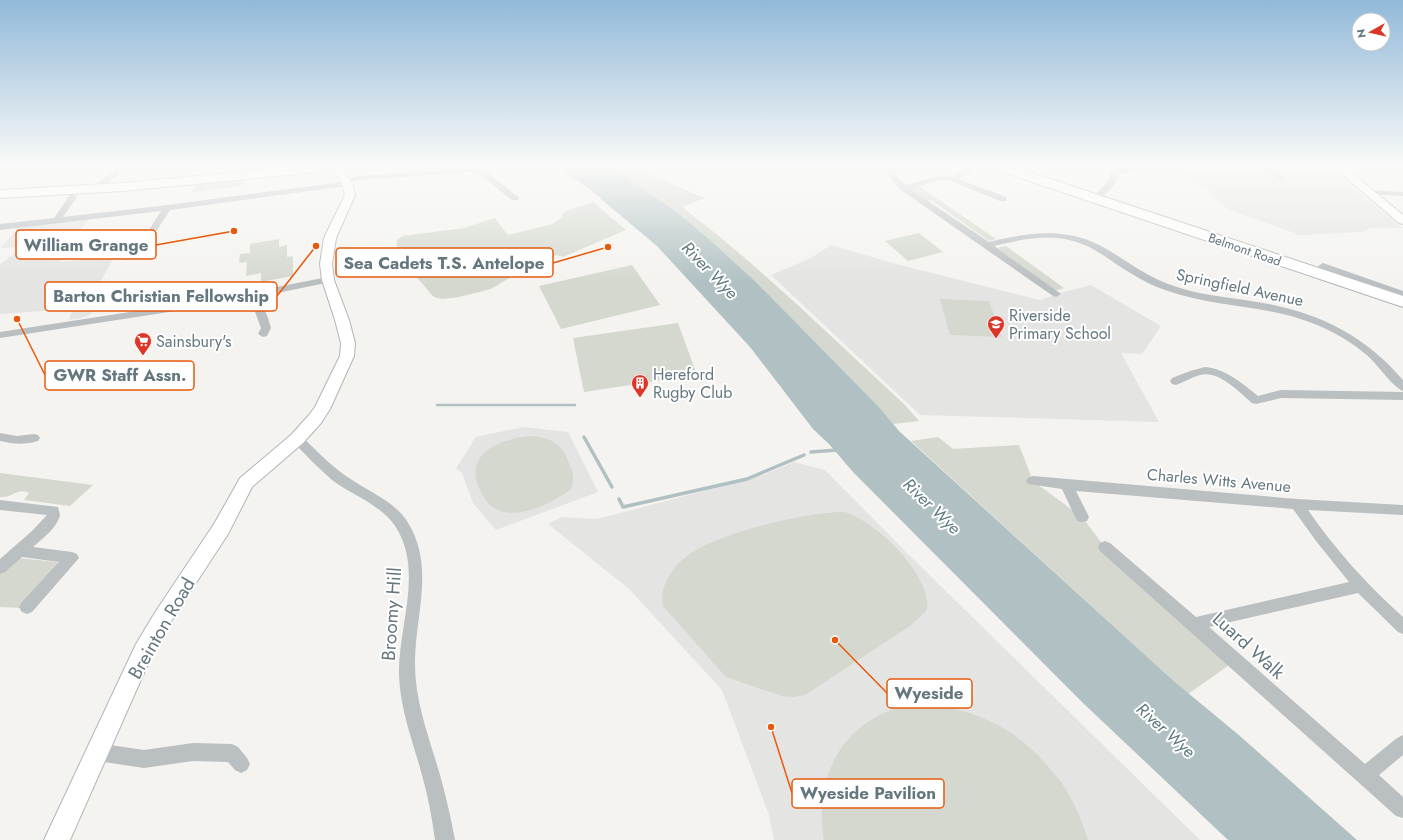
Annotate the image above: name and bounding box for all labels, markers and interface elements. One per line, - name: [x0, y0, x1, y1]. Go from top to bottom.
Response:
- north arrow: [1351, 12, 1391, 52]
- text: N: [1353, 28, 1370, 39]
- street label: Belmont Road: [1206, 228, 1284, 271]
- callout: William Grange: [16, 230, 156, 259]
- text: William Grange: [24, 233, 149, 257]
- water label: River Wye: [676, 236, 744, 304]
- callout: Sea Cadets T.S. Antelope: [336, 248, 553, 277]
- text: Sea Cadets T.S. Antelope: [344, 251, 545, 275]
- street label: Springfield Avenue: [1174, 263, 1306, 312]
- callout: Barton Christian Fellowship: [45, 282, 277, 311]
- text: Barton Christian Fellowship: [53, 284, 269, 308]
- place label: Riverside Primary School: [1009, 304, 1111, 345]
- school or university icon: Riverside Primary School: [986, 314, 1006, 339]
- place label: Sainsbury's: [156, 330, 231, 353]
- supermarket icon: Sainsbury's: [133, 331, 153, 356]
- callout: GWR Staff Assn.: [45, 361, 194, 390]
- text: GWR Staff Assn.: [54, 363, 186, 387]
- place label: Hereford Rugby Club: [653, 363, 732, 404]
- building icon: Hereford Rugby Club: [630, 373, 650, 398]
- street label: Charles Witts Avenue: [1146, 463, 1292, 498]
- water label: River Wye: [898, 472, 966, 540]
- street label: Broomy Hill: [375, 566, 408, 662]
- street label: Breinton Road: [121, 573, 201, 684]
- street label: Luard Walk: [1207, 606, 1291, 686]
- callout: Wyeside: [887, 679, 972, 708]
- text: Wyeside: [894, 681, 964, 705]
- water label: River Wye: [1131, 697, 1201, 763]
- callout: Wyeside Pavilion: [792, 779, 944, 808]
- text: Wyeside Pavilion: [800, 781, 936, 805]

